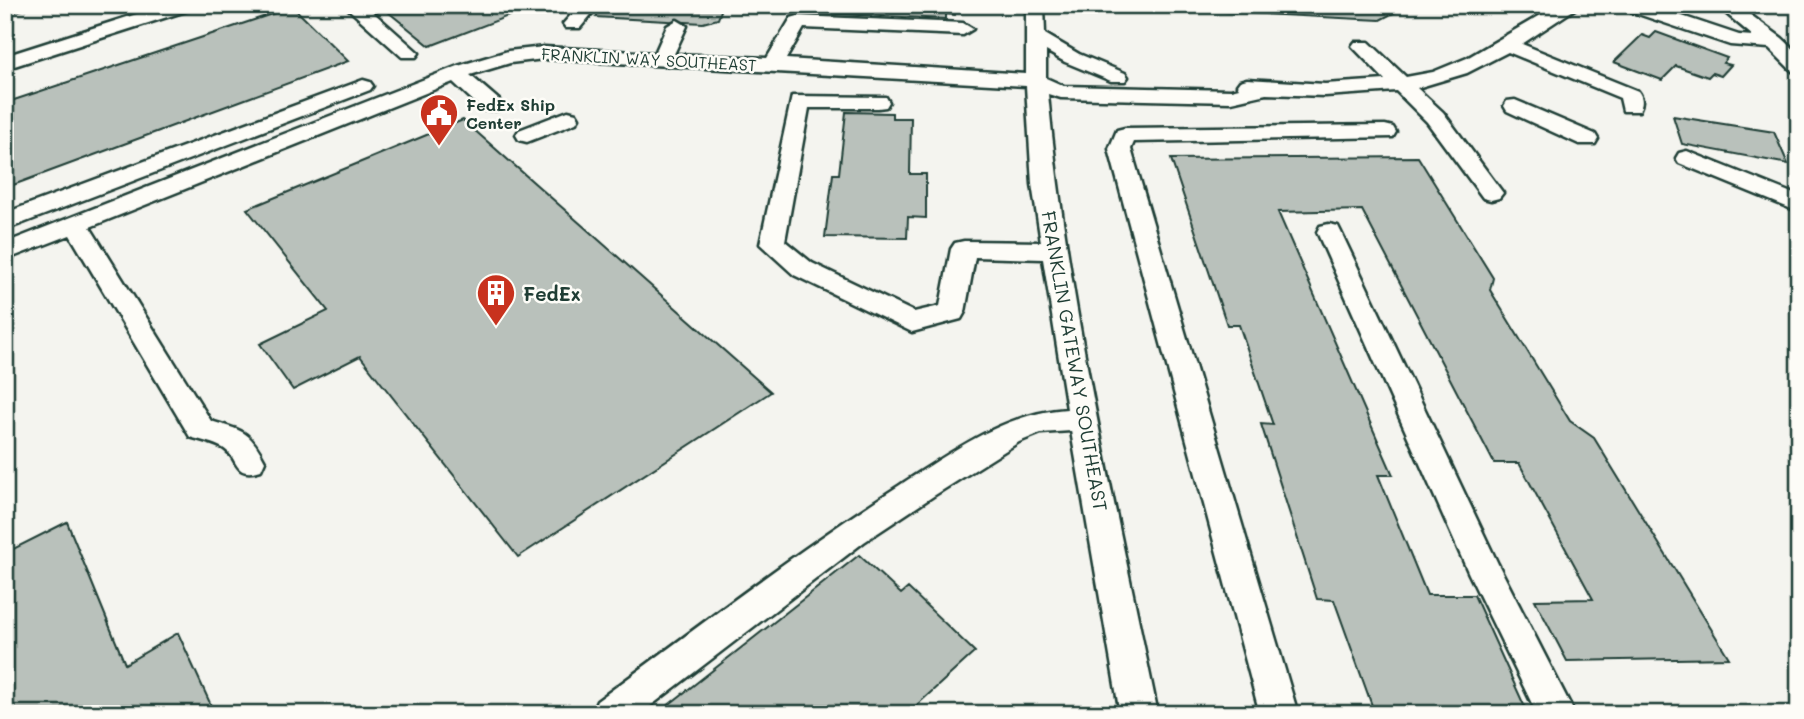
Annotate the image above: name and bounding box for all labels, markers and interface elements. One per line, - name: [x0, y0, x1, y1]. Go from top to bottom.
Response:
- street label: FRANKLIN WAY SOUTHEAST: [541, 43, 757, 75]
- public building icon: FedEx Ship Center: [418, 92, 460, 147]
- place label: FedEx Ship Center: [466, 94, 555, 133]
- street label: FRANKLIN GATEWAY SOUTHEAST: [1036, 209, 1114, 513]
- building icon: FedEx: [475, 272, 517, 327]
- place label: FedEx: [523, 281, 581, 306]

